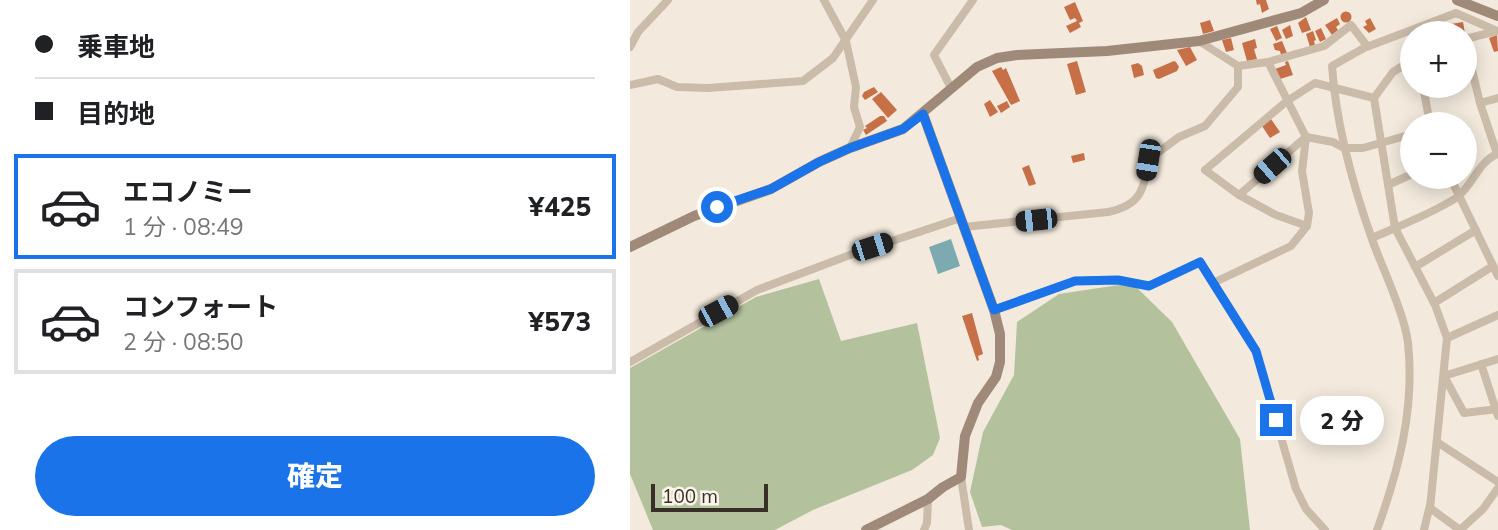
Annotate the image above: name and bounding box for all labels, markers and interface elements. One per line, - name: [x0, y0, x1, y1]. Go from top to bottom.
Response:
- map controls: [1400, 21, 1477, 189]
- button: +: [1400, 21, 1477, 98]
- text: 乗車地: [77, 30, 155, 63]
- text: 目的地: [77, 97, 155, 130]
- button: −: [1400, 112, 1477, 189]
- car: [1135, 138, 1162, 182]
- car: [1250, 144, 1295, 188]
- icon: car: [39, 175, 102, 238]
- text: エコノミー: [123, 175, 253, 208]
- text: ¥425: [529, 190, 591, 223]
- route start: [701, 191, 733, 223]
- car: [1015, 207, 1058, 233]
- text: 1 分 · 08:49: [123, 212, 244, 241]
- car: [849, 231, 896, 263]
- icon: car: [39, 290, 102, 353]
- text: コンフォート: [123, 290, 278, 323]
- car: [695, 292, 742, 330]
- text: ¥573: [529, 305, 591, 338]
- text: 2 分 · 08:50: [123, 327, 244, 356]
- callout: 2 分: [1300, 396, 1384, 444]
- route end: [1260, 404, 1292, 436]
- text: 2 分: [1320, 406, 1364, 435]
- button: 確定: [35, 436, 595, 516]
- scale bar: [651, 481, 768, 513]
- text: 100 m: [662, 484, 718, 508]

